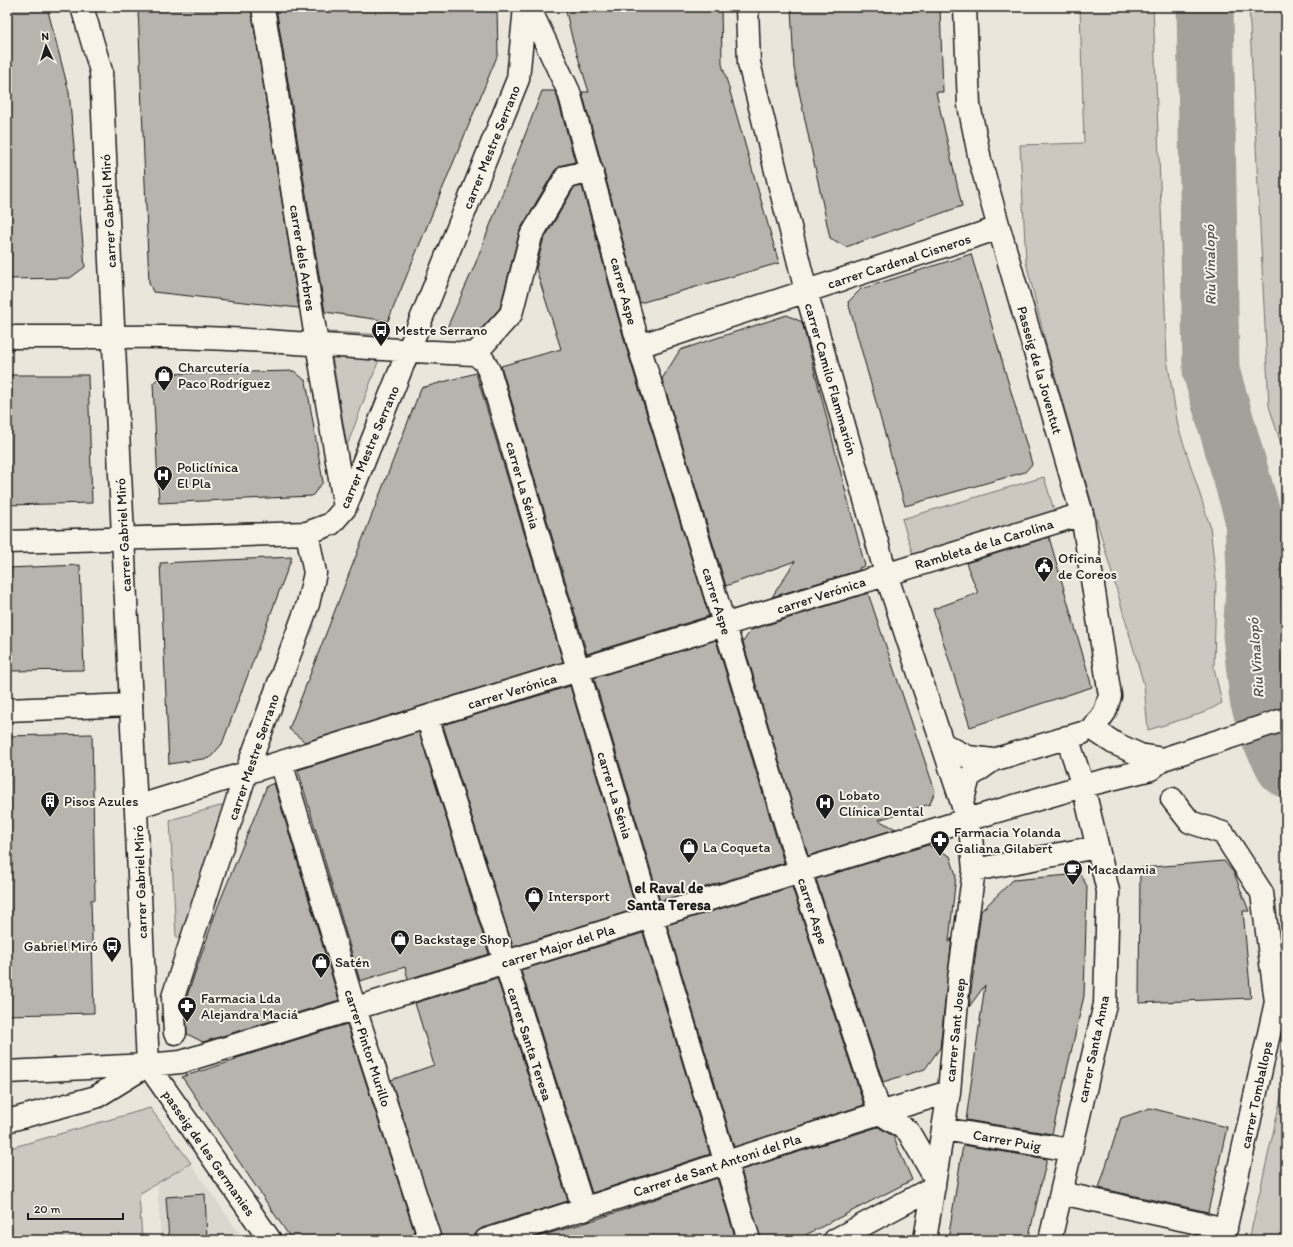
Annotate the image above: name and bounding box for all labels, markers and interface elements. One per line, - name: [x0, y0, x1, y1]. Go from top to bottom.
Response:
- north arrow: [26, 26, 66, 66]
- text: N: [41, 30, 50, 43]
- street label: carrer Mestre Serrano: [459, 83, 524, 212]
- street label: carrer Gabriel Miró: [97, 154, 120, 268]
- street label: carrer dels Arbres: [286, 204, 319, 313]
- water label: Riu Vinalopó: [1200, 223, 1220, 306]
- street label: carrer Cardenal Cisneros: [825, 230, 973, 293]
- street label: carrer Aspe: [606, 255, 641, 327]
- street label: carrer Camilo Flammarión: [801, 301, 861, 458]
- street label: Passeig de la Joventut: [1013, 304, 1066, 436]
- bus stop icon: Mestre Serrano: [370, 319, 392, 347]
- place label: Mestre Serrano: [395, 322, 487, 339]
- place label: Charcutería Paco Rodríguez: [178, 359, 271, 392]
- shop icon: Charcutería Paco Rodríguez: [153, 364, 175, 392]
- street label: carrer Mestre Serrano: [336, 383, 403, 511]
- street label: carrer La Sénia: [502, 439, 543, 531]
- place label: Policlínica El Pla: [177, 459, 239, 492]
- hospital icon: Policlínica El Pla: [152, 464, 174, 492]
- street label: carrer Gabriel Miró: [112, 478, 135, 592]
- street label: Rambleta de la Carolina: [913, 515, 1056, 574]
- place label: Oficina de Coreos: [1058, 550, 1117, 583]
- public building icon: Oficina de Coreos: [1033, 555, 1055, 583]
- street label: carrer Aspe: [698, 565, 735, 637]
- street label: carrer Verónica: [775, 573, 868, 618]
- water label: Riu Vinalopó: [1244, 616, 1268, 699]
- street label: carrer Verónica: [465, 670, 559, 713]
- street label: carrer Mestre Serrano: [224, 692, 283, 822]
- street label: carrer La Sénia: [593, 749, 636, 841]
- place label: Lobato Clínica Dental: [839, 787, 924, 820]
- building icon: Pisos Azules: [39, 790, 61, 818]
- hospital icon: Lobato Clínica Dental: [814, 792, 836, 820]
- place label: Pisos Azules: [64, 793, 138, 810]
- place label: Farmacia Yolanda Galiana Gilabert: [954, 824, 1062, 857]
- street label: carrer Gabriel Miró: [130, 825, 151, 939]
- pharmacy icon: Farmacia Yolanda Galiana Gilabert: [929, 829, 951, 857]
- shop icon: La Coqueta: [678, 836, 700, 864]
- place label: La Coqueta: [703, 839, 770, 856]
- cafe icon: Macadamia: [1062, 858, 1084, 886]
- place label: Macadamia: [1087, 861, 1156, 878]
- street label: carrer Aspe: [794, 876, 831, 947]
- district label: el Raval de Santa Teresa: [627, 879, 712, 914]
- shop icon: Intersport: [523, 885, 545, 913]
- place label: Intersport: [548, 888, 610, 905]
- street label: carrer Major del Pla: [499, 921, 618, 972]
- shop icon: Backstage Shop: [389, 928, 411, 956]
- place label: Backstage Shop: [414, 931, 509, 948]
- bus stop icon: Gabriel Miró: [101, 935, 123, 963]
- place label: Gabriel Miró: [24, 938, 98, 955]
- shop icon: Satén: [310, 951, 332, 979]
- place label: Satén: [335, 954, 370, 971]
- street label: carrer Sant Josep: [942, 977, 969, 1083]
- street label: carrer Santa Teresa: [503, 985, 556, 1104]
- street label: carrer Pintor Murillo: [340, 987, 395, 1109]
- place label: Farmacia Lda Alejandra Maciá: [201, 990, 299, 1023]
- street label: carrer Santa Anna: [1074, 994, 1113, 1104]
- pharmacy icon: Farmacia Lda Alejandra Maciá: [176, 995, 198, 1023]
- street label: carrer Tomballops: [1237, 1040, 1276, 1150]
- street label: passeig de les Germanies: [159, 1087, 259, 1220]
- street label: Carrer Puig: [971, 1126, 1043, 1155]
- street label: Carrer de Sant Antoni del Pla: [631, 1130, 804, 1201]
- scale bar: [28, 1195, 123, 1221]
- text: 20 m: [34, 1202, 61, 1216]

